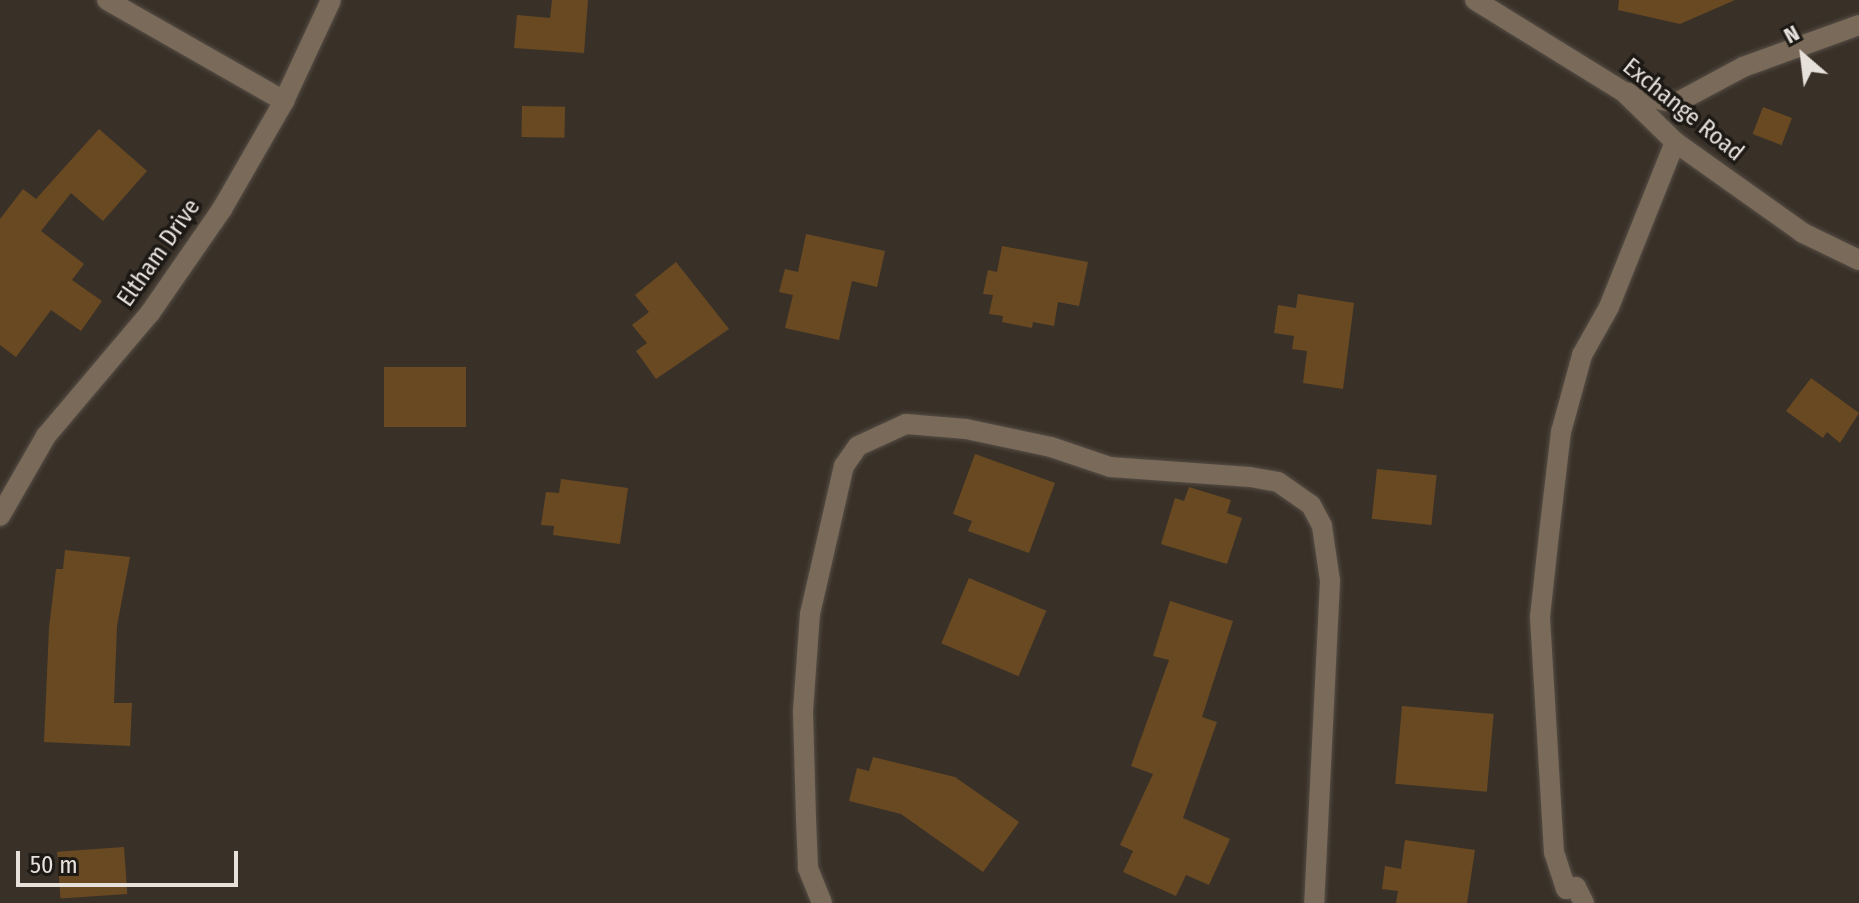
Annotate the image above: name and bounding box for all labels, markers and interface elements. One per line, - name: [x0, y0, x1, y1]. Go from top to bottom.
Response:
- north arrow: [1763, 16, 1843, 96]
- text: N: [1779, 19, 1804, 49]
- street label: Exchange Road: [1617, 53, 1749, 167]
- street label: Eltham Drive: [111, 194, 207, 312]
- scale bar: [20, 835, 242, 885]
- text: 50 m: [30, 851, 78, 879]

